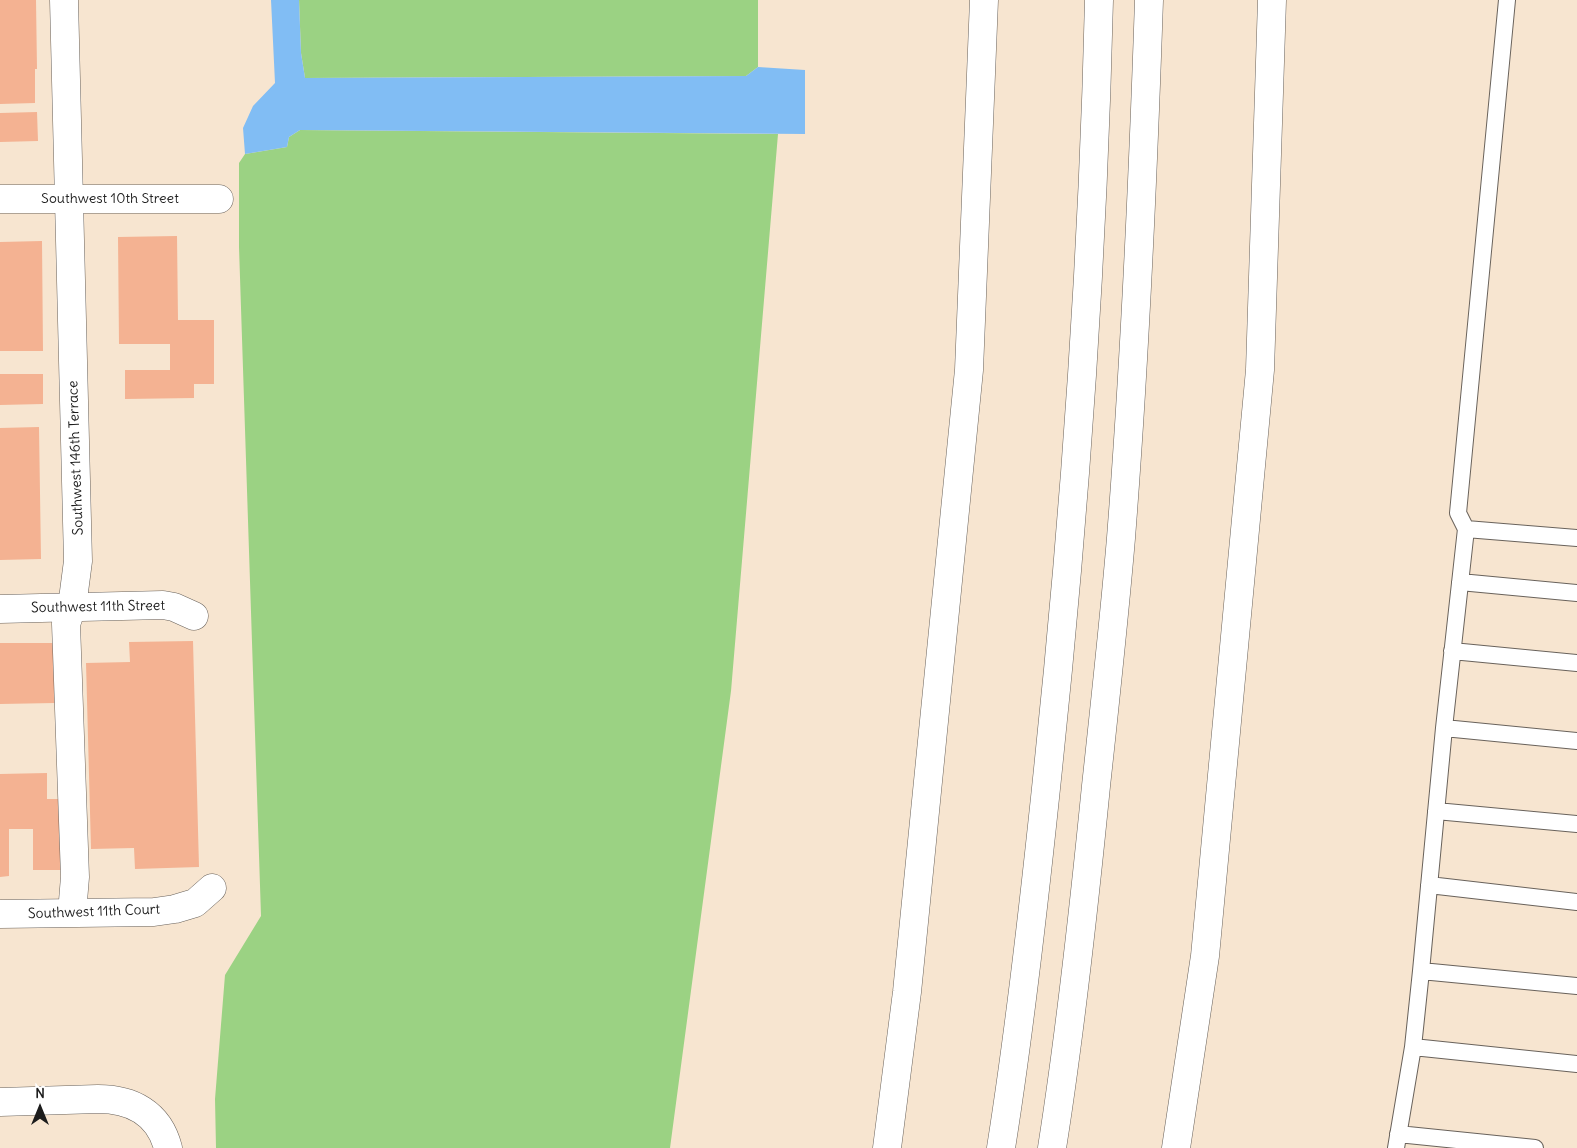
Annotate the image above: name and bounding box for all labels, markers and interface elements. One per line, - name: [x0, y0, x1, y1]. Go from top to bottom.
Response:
- street label: Southwest 10th Street: [41, 191, 179, 207]
- street label: Southwest 146th Terrace: [65, 380, 87, 536]
- street label: Southwest 11th Street: [31, 597, 165, 617]
- street label: Southwest 11th Court: [28, 901, 160, 923]
- north arrow: [15, 1083, 65, 1133]
- text: N: [35, 1084, 45, 1102]

